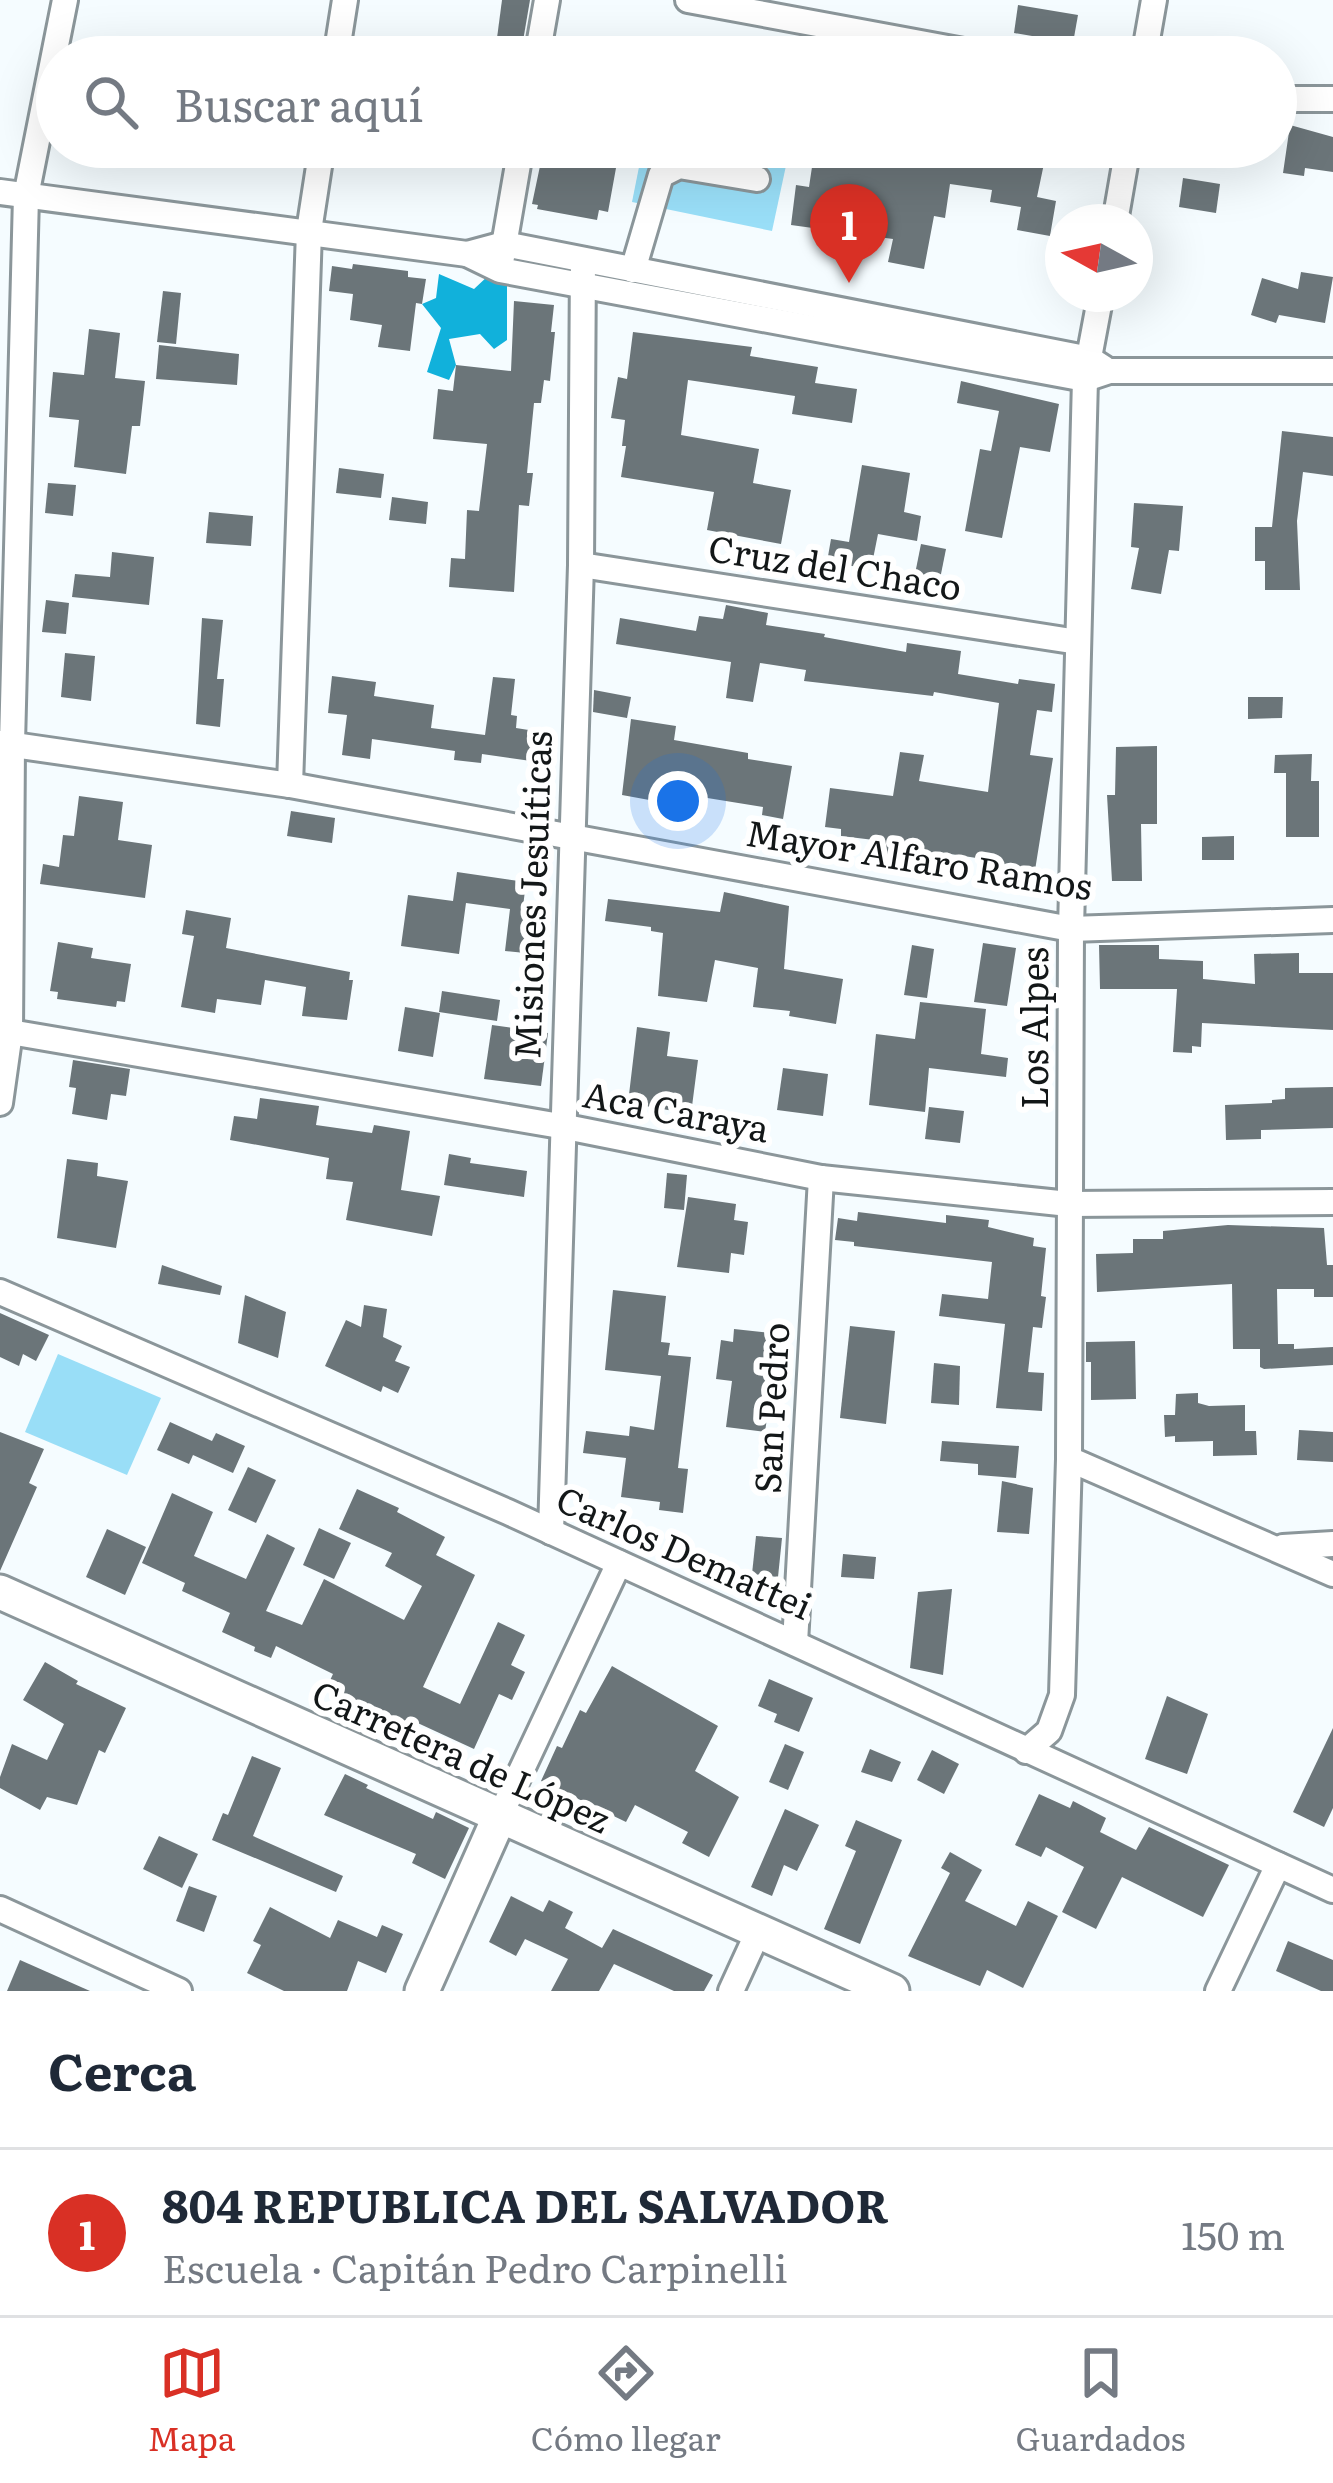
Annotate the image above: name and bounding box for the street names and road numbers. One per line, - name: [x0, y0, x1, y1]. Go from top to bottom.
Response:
- street label: Cruz del Chaco: [705, 519, 966, 612]
- street label: Misiones Jesuíticas: [498, 730, 563, 1060]
- street label: Mayor Alfaro Ramos: [742, 804, 1096, 911]
- street label: Los Alpes: [1006, 947, 1059, 1109]
- street label: Aca Caraya: [579, 1066, 775, 1154]
- street label: San Pedro: [739, 1321, 800, 1495]
- street label: Carlos Demattei: [549, 1471, 821, 1631]
- street label: Carretera de López: [304, 1665, 620, 1844]

